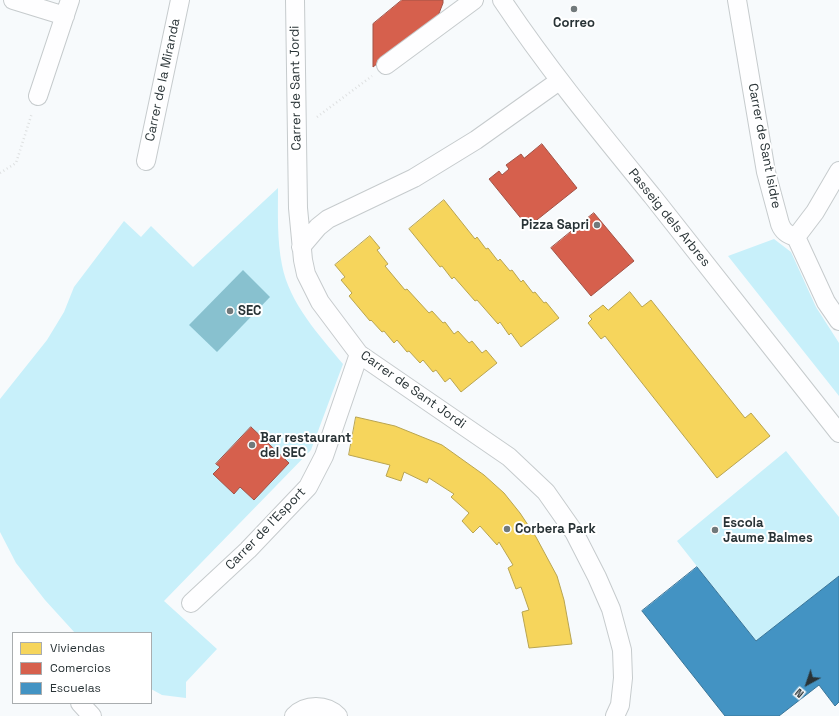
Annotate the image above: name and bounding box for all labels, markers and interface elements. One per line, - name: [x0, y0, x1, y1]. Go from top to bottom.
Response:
- marker: Correo: [569, 4, 579, 14]
- place label: Correo: [553, 15, 595, 31]
- street label: Carrer de la Miranda: [142, 17, 184, 143]
- street label: Carrer de Sant Jordi: [287, 25, 305, 151]
- street label: Carrer de Sant Isidre: [744, 82, 784, 210]
- street label: Passeig dels Arbres: [625, 166, 713, 270]
- place label: Pizza Sapri: [521, 217, 589, 233]
- marker: Pizza Sapri: [592, 220, 602, 230]
- place label: SEC: [238, 303, 261, 319]
- marker: SEC: [225, 306, 235, 316]
- street label: Carrer de Sant Jordi: [357, 348, 469, 432]
- place label: Bar restaurant del SEC: [260, 430, 351, 461]
- marker: Bar restaurant del SEC: [247, 440, 257, 450]
- street label: Carrer de l'Esport: [223, 485, 309, 573]
- place label: Escola Jaume Balmes: [723, 515, 813, 546]
- place label: Corbera Park: [515, 521, 596, 537]
- marker: Corbera Park: [502, 524, 512, 534]
- marker: Escola Jaume Balmes: [710, 525, 720, 535]
- legend: [12, 632, 152, 704]
- text: Viviendas: [50, 640, 105, 656]
- text: Comercios: [50, 660, 111, 676]
- north arrow: [787, 664, 827, 704]
- text: Escuelas: [50, 680, 101, 696]
- text: N: [792, 685, 807, 701]

